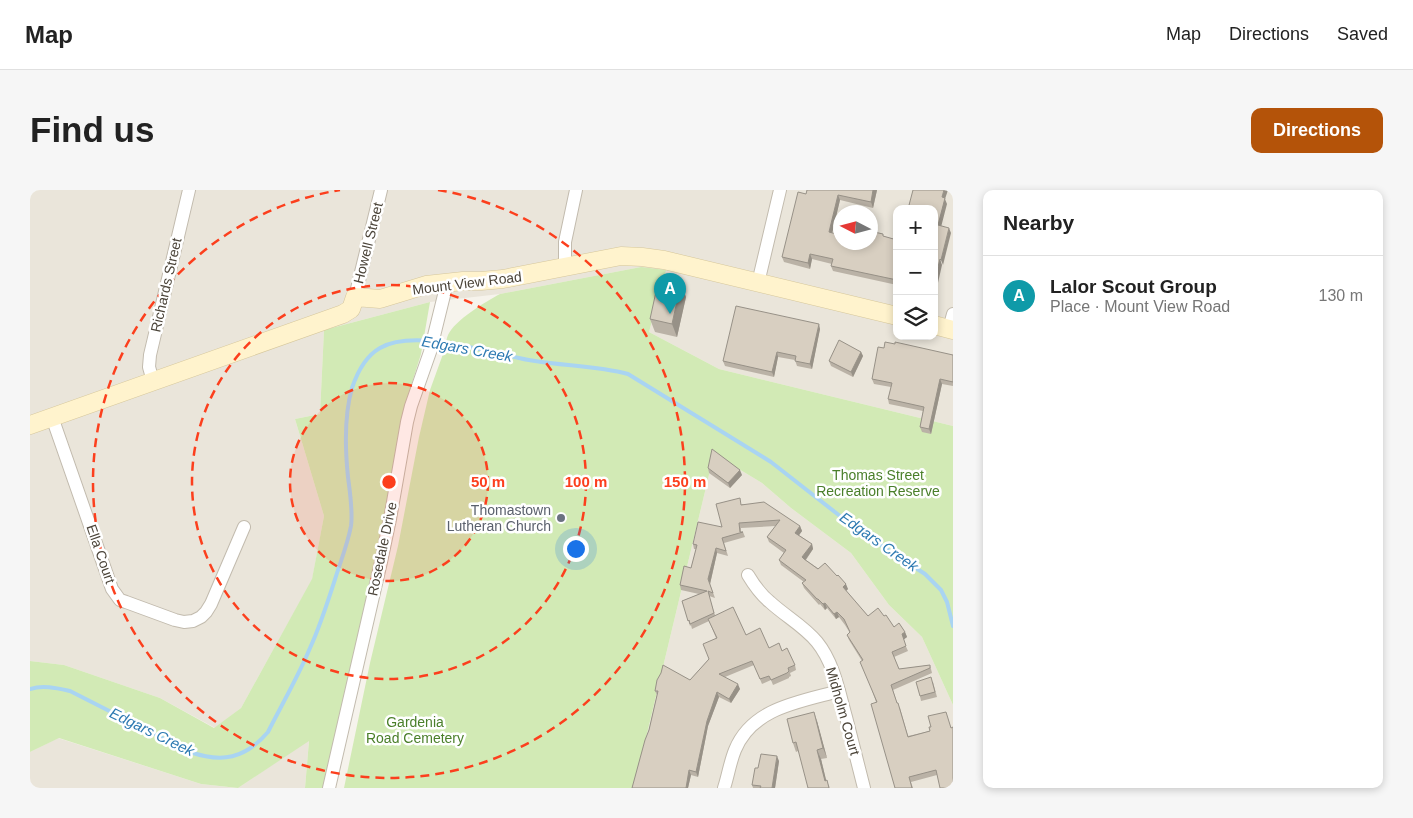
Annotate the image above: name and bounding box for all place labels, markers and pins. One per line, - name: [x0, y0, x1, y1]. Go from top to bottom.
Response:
- pin: A: [654, 273, 686, 314]
- centre of rings: [380, 473, 398, 491]
- place label: Thomastown Lutheran Church: [447, 502, 551, 534]
- marker: Thomastown Lutheran Church: [555, 512, 567, 524]

